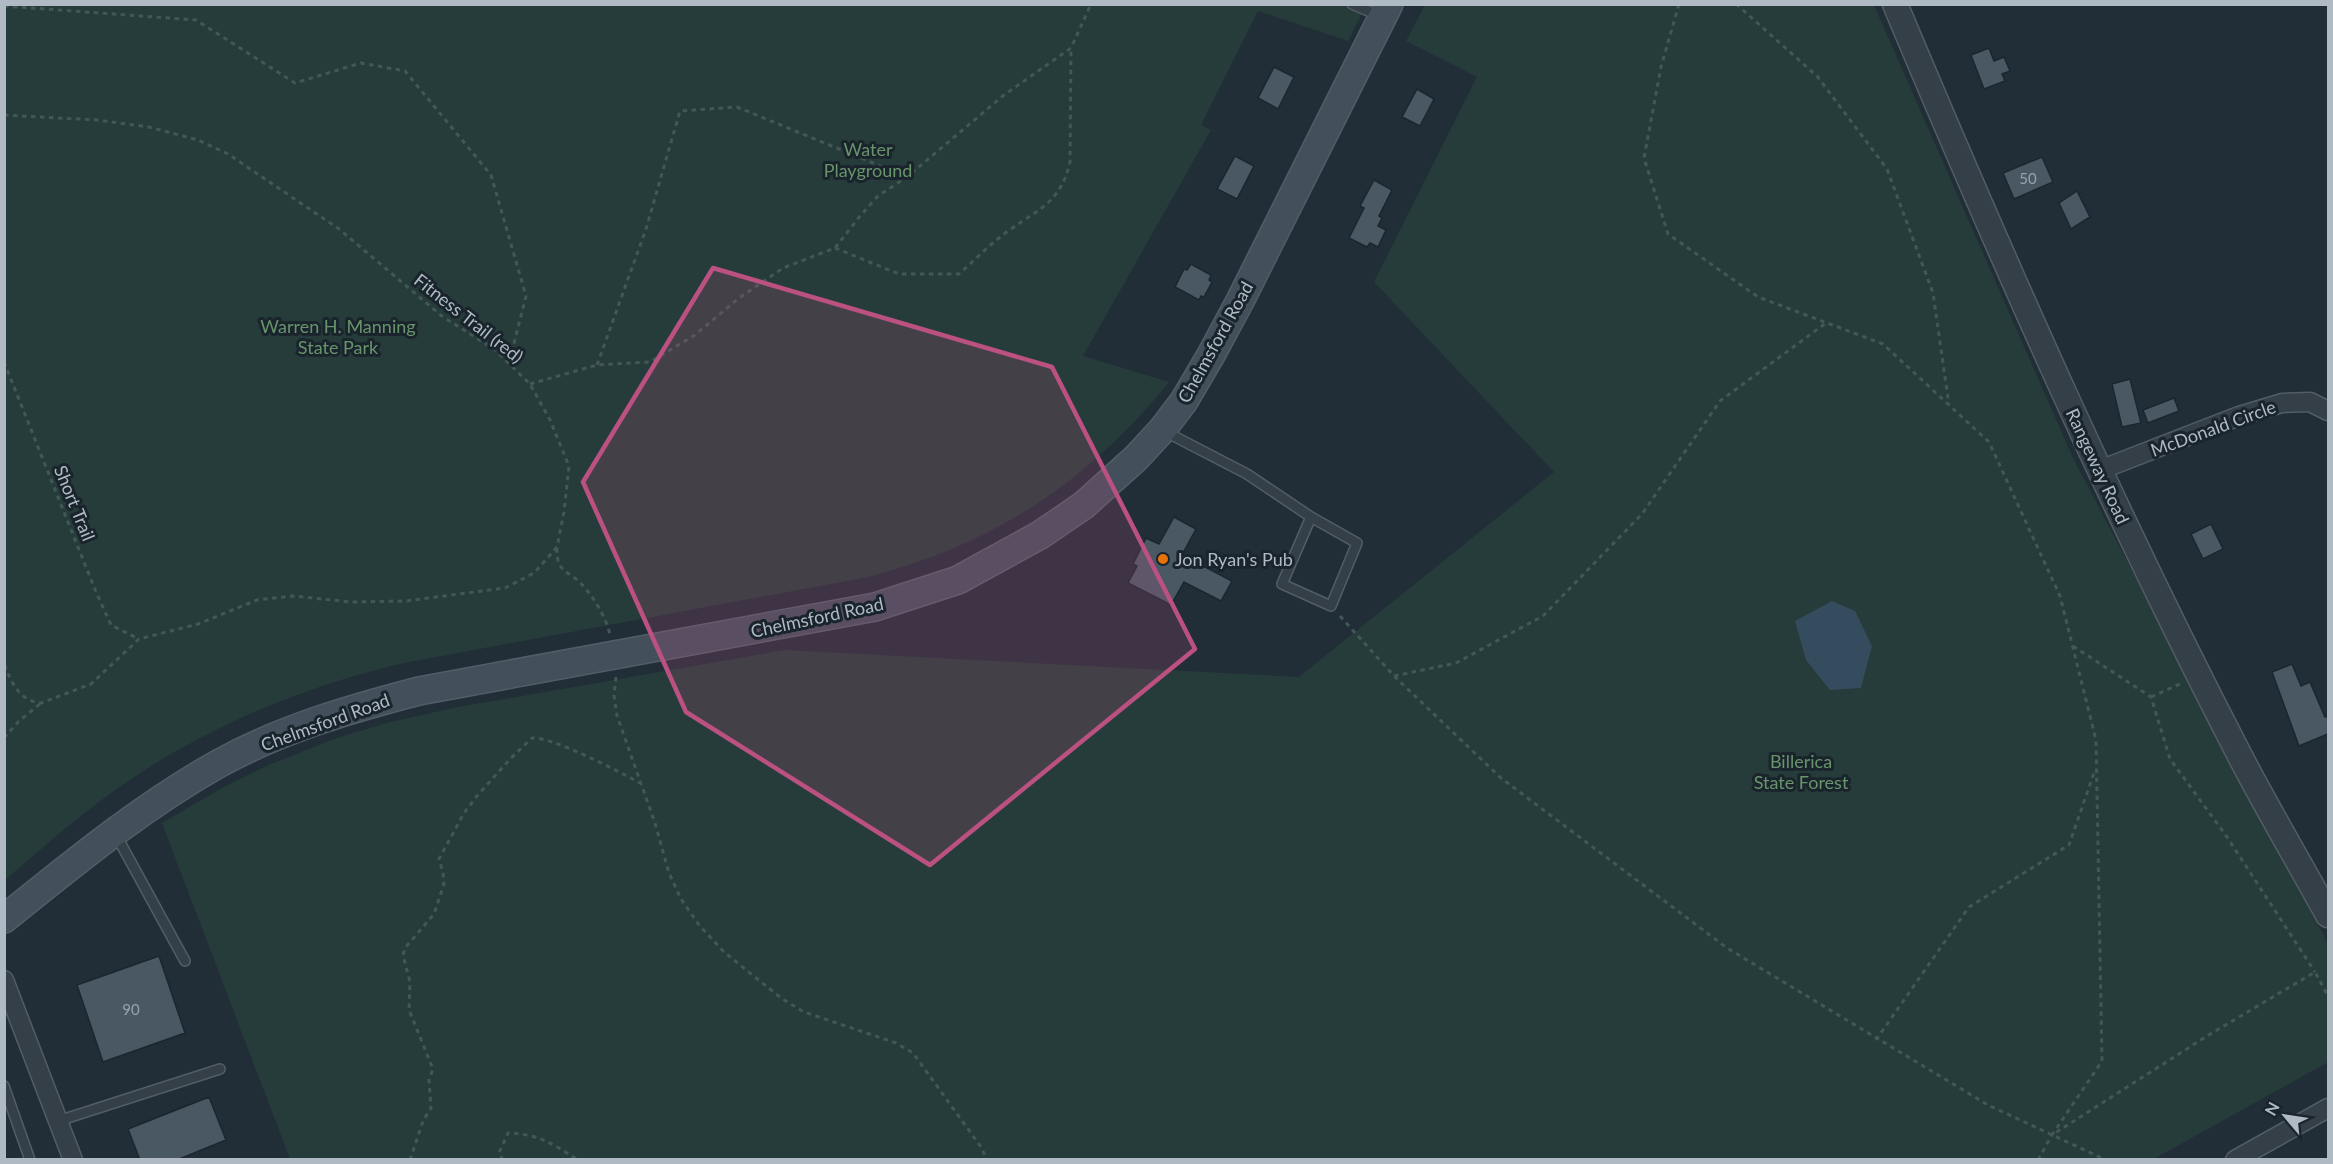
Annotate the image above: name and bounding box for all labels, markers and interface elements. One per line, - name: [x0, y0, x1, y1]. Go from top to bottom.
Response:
- park label: Water Playground: [824, 138, 912, 181]
- house number: 50: [2019, 169, 2037, 187]
- street label: Fitness Trail (red): [410, 269, 528, 367]
- street label: Chelmsford Road: [1173, 277, 1257, 407]
- park label: Warren H. Manning State Park: [260, 315, 416, 358]
- street label: McDonald Circle: [2147, 395, 2279, 461]
- street label: Rangeway Road: [2062, 405, 2134, 527]
- street label: Short Trail: [50, 462, 100, 544]
- place label: Jon Ryan's Pub: [1175, 548, 1293, 570]
- marker: Jon Ryan's Pub: [1156, 552, 1170, 566]
- street label: Chelmsford Road: [748, 592, 886, 642]
- street label: Chelmsford Road: [258, 688, 392, 756]
- park label: Billerica State Forest: [1754, 750, 1849, 793]
- house number: 90: [122, 1000, 140, 1018]
- north arrow: [2255, 1086, 2315, 1146]
- text: N: [2260, 1098, 2283, 1118]

